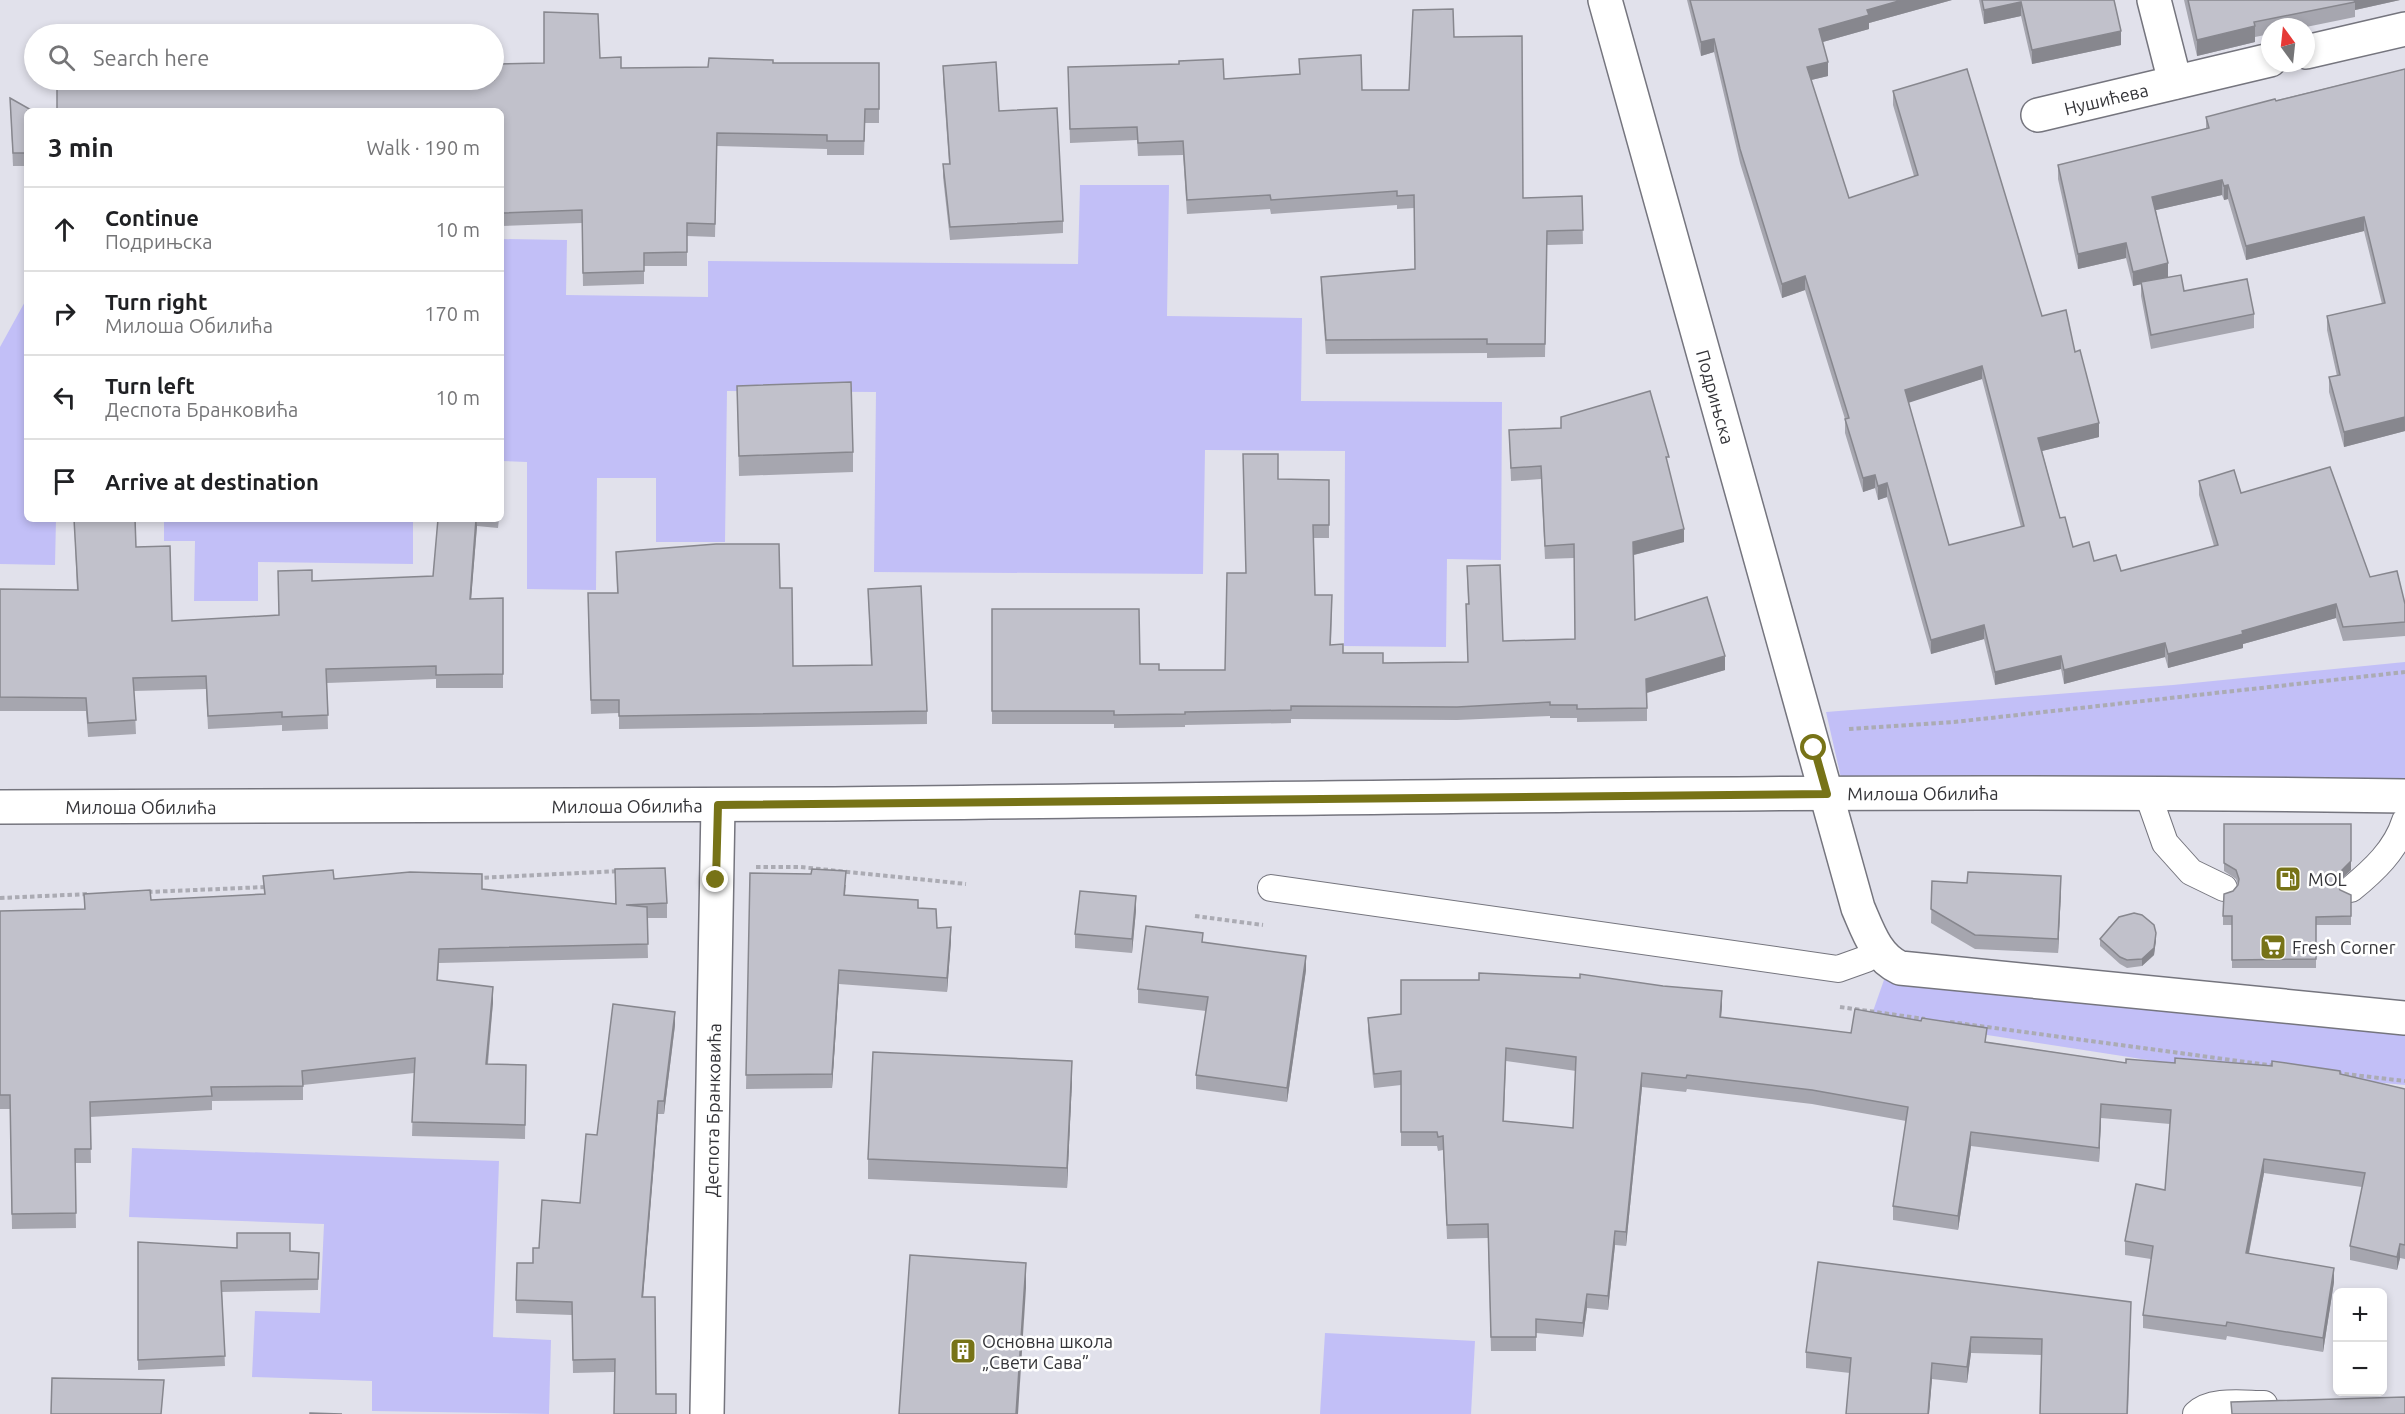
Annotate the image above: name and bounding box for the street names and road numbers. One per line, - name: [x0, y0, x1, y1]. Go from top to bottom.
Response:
- street label: Нушићева: [2062, 79, 2150, 118]
- street label: Подрињска: [1693, 348, 1738, 446]
- street label: Милоша Обилића: [1847, 783, 1999, 803]
- street label: Милоша Обилића: [551, 795, 703, 816]
- street label: Милоша Обилића: [65, 797, 217, 817]
- street label: Деспота Бранковића: [701, 1023, 724, 1197]

